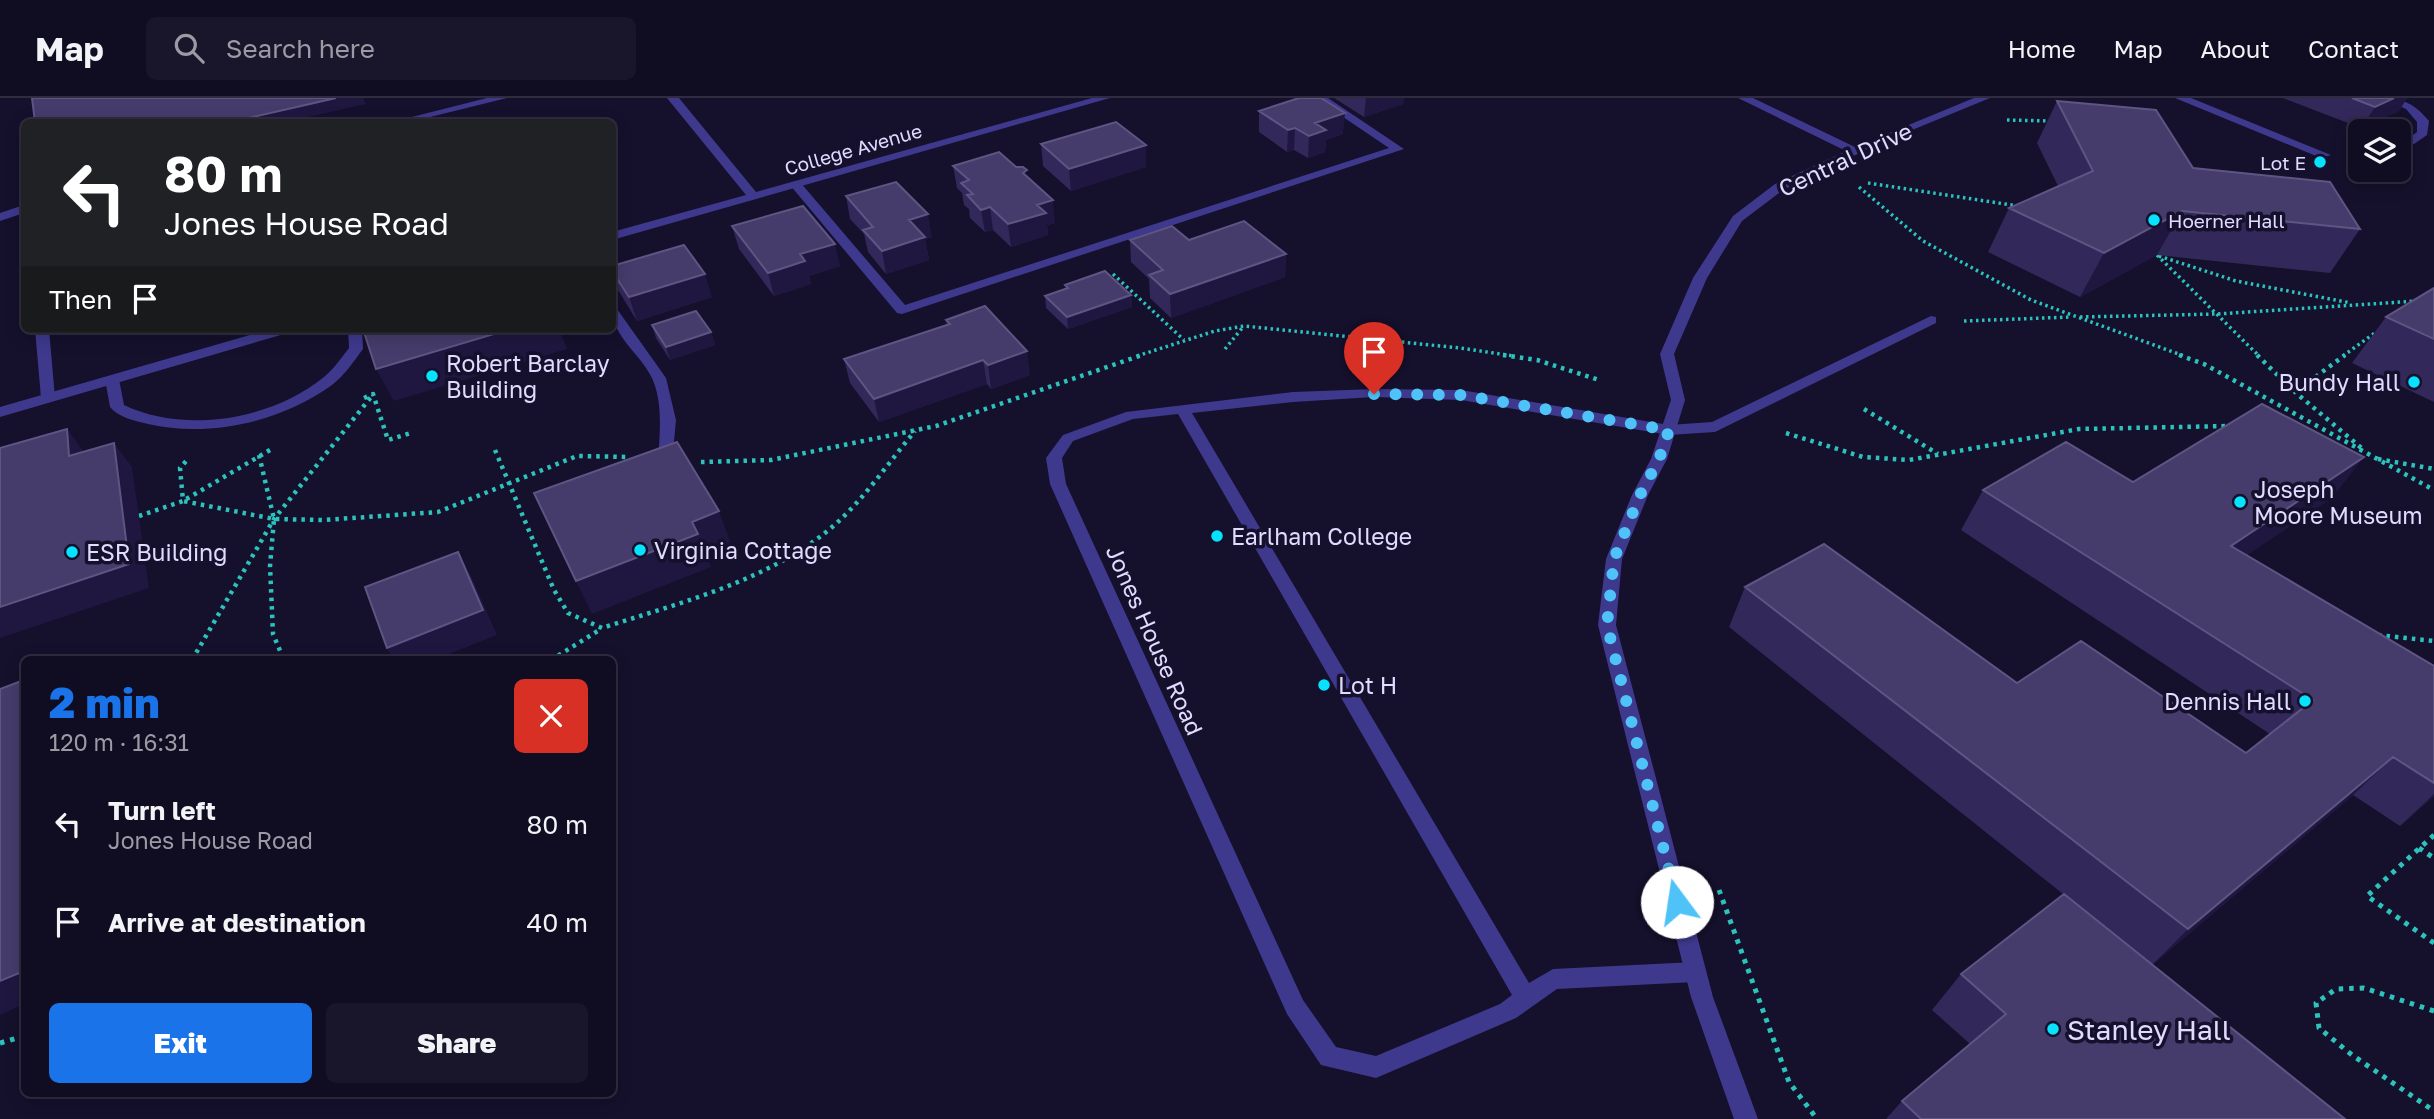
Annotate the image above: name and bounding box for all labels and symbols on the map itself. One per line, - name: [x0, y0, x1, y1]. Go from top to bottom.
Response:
- street label: Central Drive: [1774, 116, 1916, 202]
- street label: College Avenue: [782, 118, 924, 180]
- place label: Lot E: [2260, 151, 2306, 174]
- marker: Lot E: [2312, 154, 2328, 170]
- place label: Hoerner Hall: [2168, 209, 2284, 232]
- marker: Hoerner Hall: [2146, 212, 2162, 228]
- pin: [1344, 322, 1404, 394]
- place label: Robert Barclay Building: [446, 349, 610, 403]
- marker: Robert Barclay Building: [424, 368, 440, 384]
- place label: Bundy Hall: [2279, 368, 2400, 396]
- marker: Bundy Hall: [2406, 374, 2422, 390]
- place label: Joseph Moore Museum: [2254, 475, 2423, 529]
- marker: Joseph Moore Museum: [2232, 494, 2248, 510]
- place label: Earlham College: [1231, 522, 1412, 550]
- marker: Earlham College: [1209, 528, 1225, 544]
- place label: Virginia Cottage: [654, 536, 832, 564]
- place label: ESR Building: [86, 538, 227, 566]
- street label: Jones House Road: [1101, 541, 1209, 739]
- marker: Virginia Cottage: [632, 542, 648, 558]
- marker: ESR Building: [64, 544, 80, 560]
- place label: Lot H: [1338, 671, 1397, 699]
- marker: Lot H: [1316, 677, 1332, 693]
- place label: Dennis Hall: [2164, 687, 2291, 715]
- marker: Dennis Hall: [2297, 693, 2313, 709]
- position arrow: [1640, 865, 1714, 939]
- place label: Stanley Hall: [2067, 1013, 2231, 1046]
- marker: Stanley Hall: [2045, 1021, 2061, 1037]

